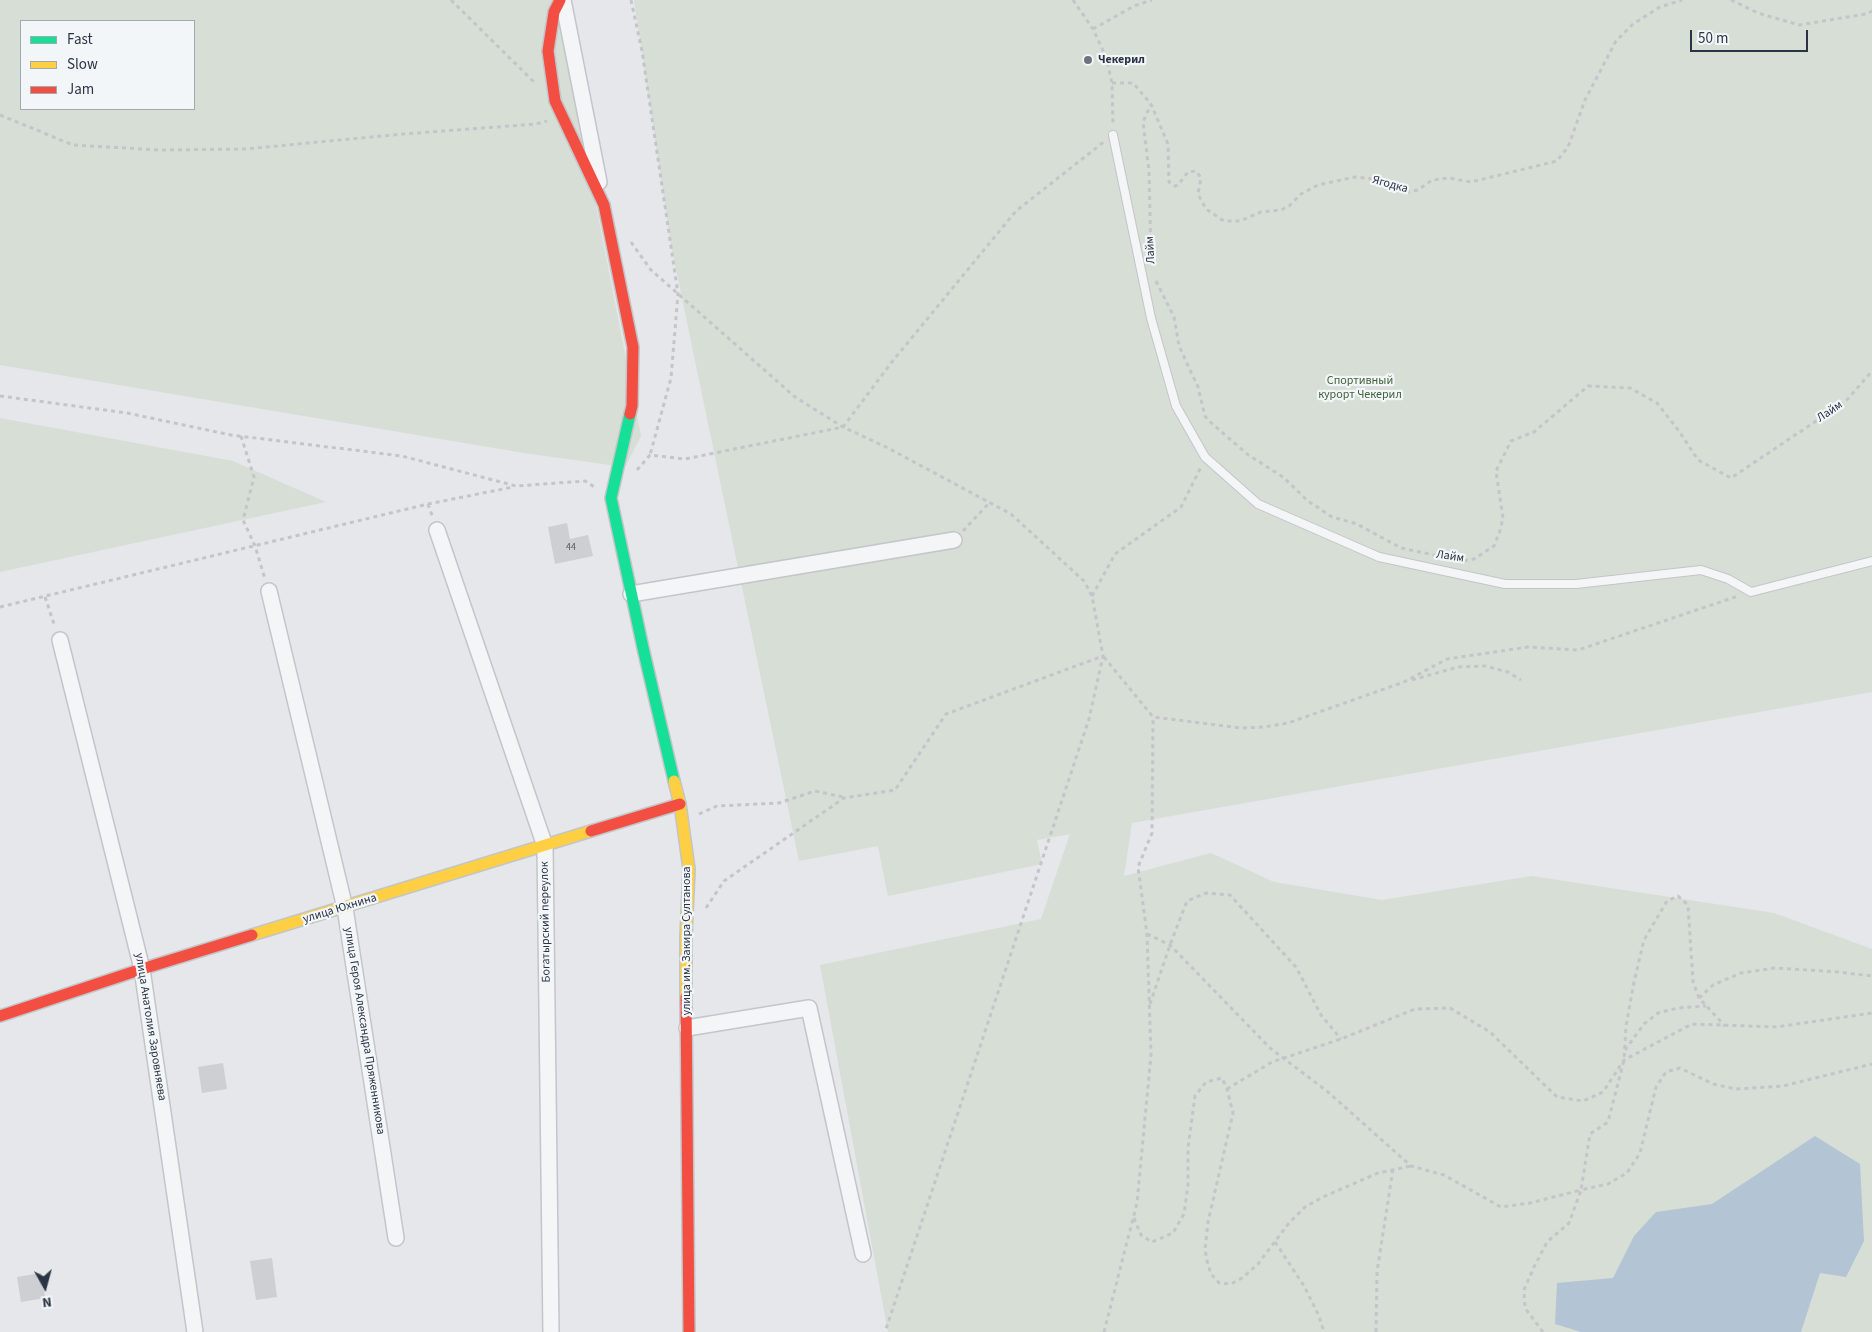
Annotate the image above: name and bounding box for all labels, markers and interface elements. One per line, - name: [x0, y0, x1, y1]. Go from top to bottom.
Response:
- legend: [20, 20, 195, 110]
- scale bar: [1692, 20, 1810, 52]
- text: 50 m: [1698, 28, 1728, 49]
- text: Fast: [67, 29, 93, 50]
- place label: Чекерил: [1098, 53, 1145, 67]
- text: Slow: [67, 54, 98, 75]
- marker: Чекерил: [1082, 54, 1094, 66]
- text: Jam: [67, 79, 94, 100]
- street label: Ягодка: [1371, 173, 1409, 197]
- street label: Лайм: [1143, 236, 1159, 264]
- park label: Спортивный курорт Чекерил: [1318, 374, 1402, 402]
- street label: Лайм: [1814, 398, 1846, 426]
- house number: 44: [566, 542, 576, 554]
- street label: Лайм: [1435, 548, 1465, 566]
- street label: Богатырский переулок: [538, 861, 554, 983]
- street label: улица им. Закира Султанова: [680, 866, 694, 1016]
- street label: улица Юхнина: [301, 891, 379, 927]
- street label: улица Героя Александра Пряженникова: [340, 926, 388, 1136]
- street label: улица Анатолия Заровняева: [131, 952, 169, 1102]
- north arrow: [20, 1262, 70, 1312]
- text: N: [41, 1291, 53, 1312]

